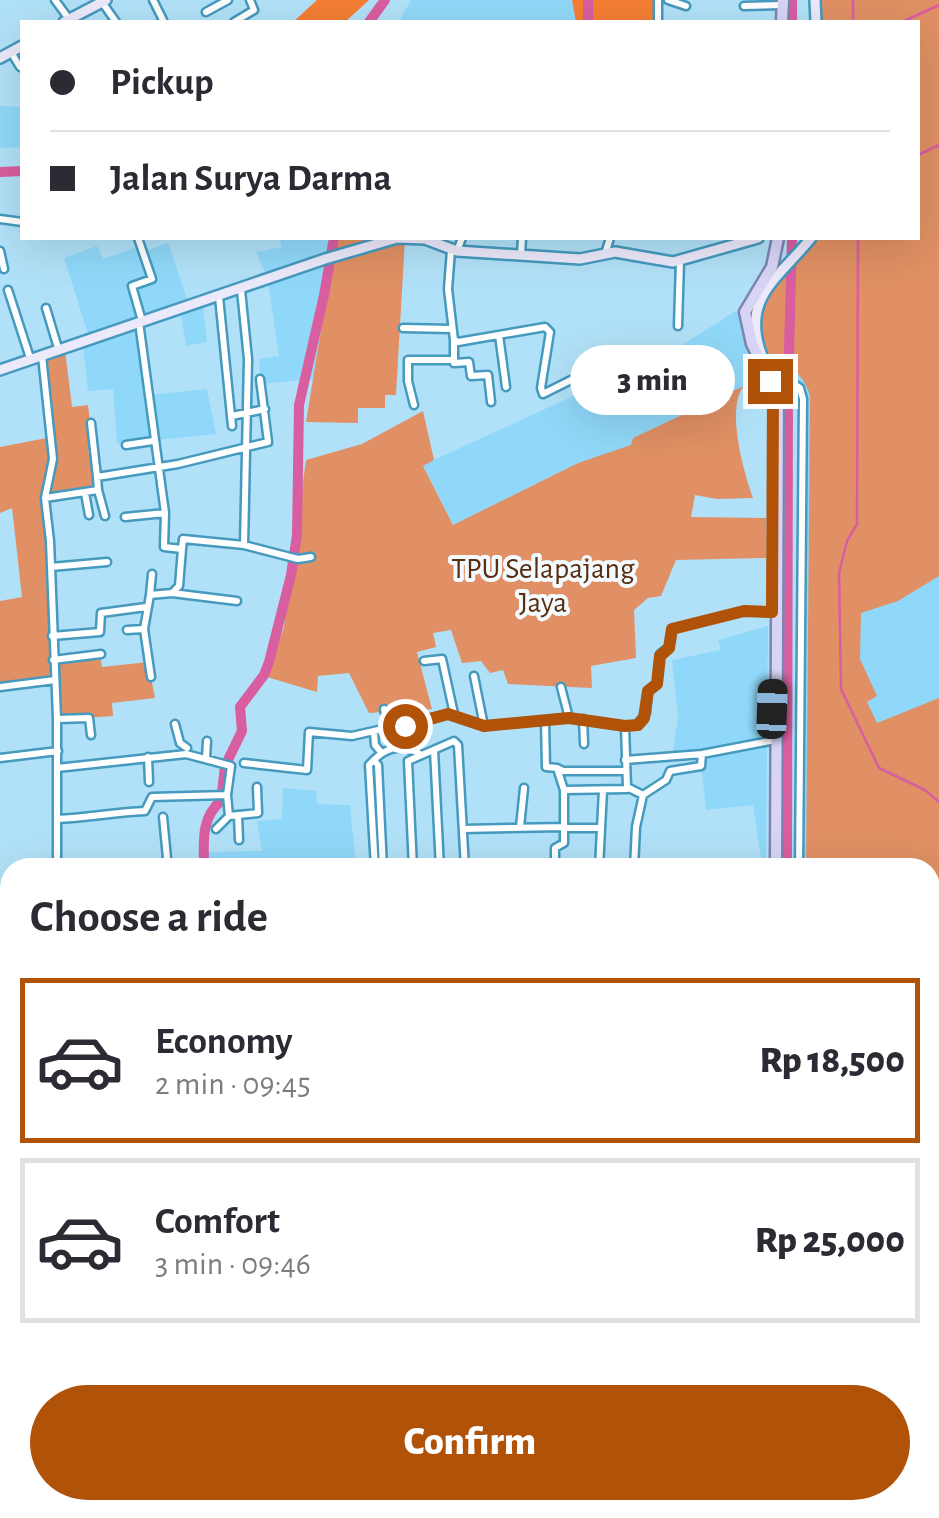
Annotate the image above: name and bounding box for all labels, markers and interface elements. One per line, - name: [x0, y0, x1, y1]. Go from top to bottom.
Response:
- text: Pickup: [110, 64, 214, 102]
- text: Jalan Surya Darma: [110, 160, 392, 198]
- callout: 3 min: [570, 346, 735, 416]
- route end: [748, 359, 793, 404]
- text: 3 min: [617, 364, 688, 396]
- park label: TPU Selapajang Jaya: [451, 554, 635, 618]
- car: [756, 678, 788, 740]
- route start: [383, 704, 428, 749]
- text: Choose a ride: [30, 895, 268, 940]
- icon: car: [35, 1016, 125, 1106]
- text: Economy: [155, 1023, 293, 1061]
- text: Rp 18,500: [760, 1042, 905, 1080]
- text: 2 min · 09:45: [155, 1068, 311, 1100]
- icon: car: [35, 1196, 125, 1286]
- text: Comfort: [155, 1203, 280, 1241]
- text: Rp 25,000: [755, 1222, 905, 1260]
- text: 3 min · 09:46: [155, 1248, 311, 1280]
- button: Confirm: [30, 1385, 910, 1500]

